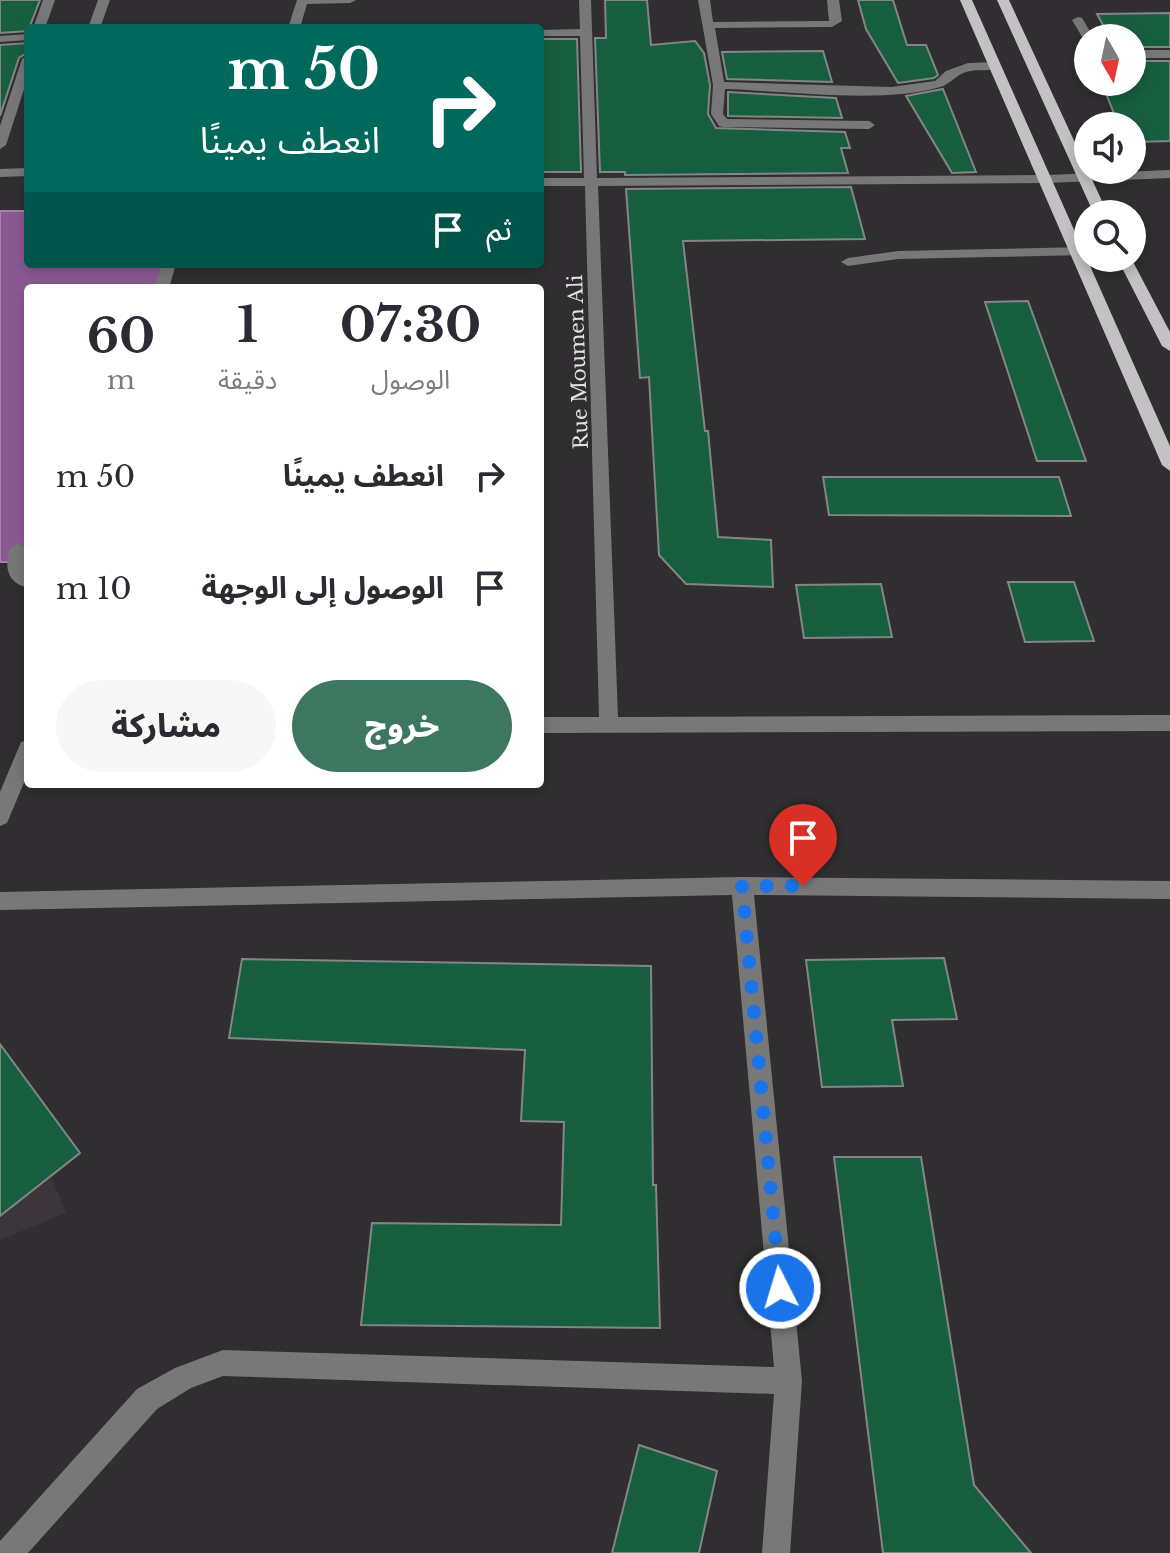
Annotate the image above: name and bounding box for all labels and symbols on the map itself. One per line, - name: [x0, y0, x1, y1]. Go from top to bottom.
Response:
- north arrow: [1074, 24, 1146, 96]
- street label: Rue Moumen Ali: [563, 274, 593, 450]
- pin: [769, 804, 837, 886]
- position arrow: [738, 1246, 822, 1330]

